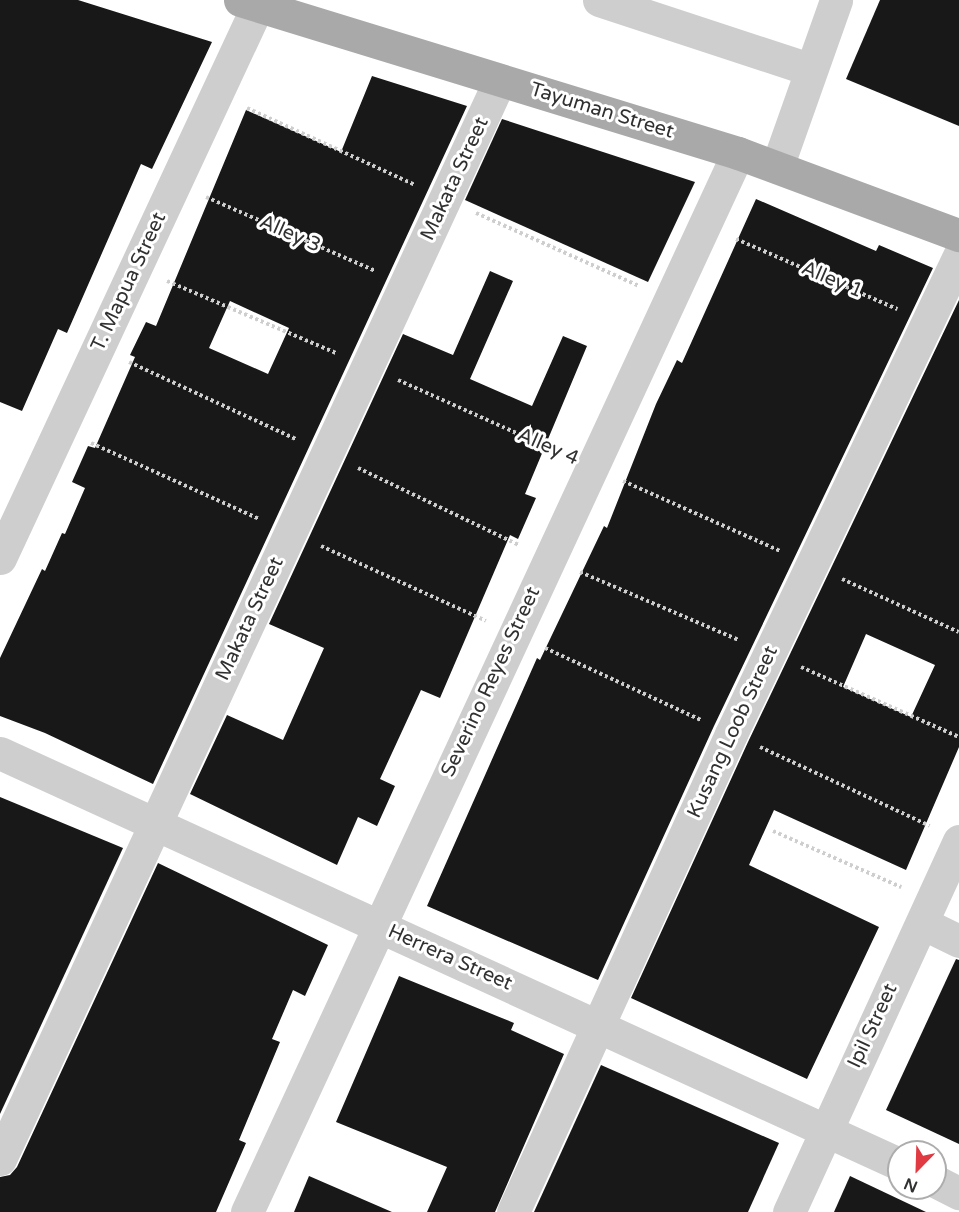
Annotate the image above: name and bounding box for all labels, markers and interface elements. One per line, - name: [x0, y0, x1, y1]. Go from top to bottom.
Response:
- street label: Tayuman Street: [527, 78, 677, 144]
- street label: Makata Street: [416, 113, 494, 245]
- street label: T. Mapua Street: [86, 209, 172, 355]
- street label: Alley 3: [256, 210, 324, 258]
- street label: Alley 1: [798, 256, 866, 304]
- street label: Alley 4: [514, 423, 582, 471]
- street label: Makata Street: [211, 553, 289, 685]
- street label: Severino Reyes Street: [436, 583, 546, 781]
- street label: Kusang Loob Street: [683, 642, 783, 822]
- street label: Herrera Street: [384, 920, 516, 996]
- street label: Ipil Street: [843, 980, 903, 1072]
- north arrow: [887, 1140, 947, 1200]
- text: N: [901, 1173, 921, 1196]

